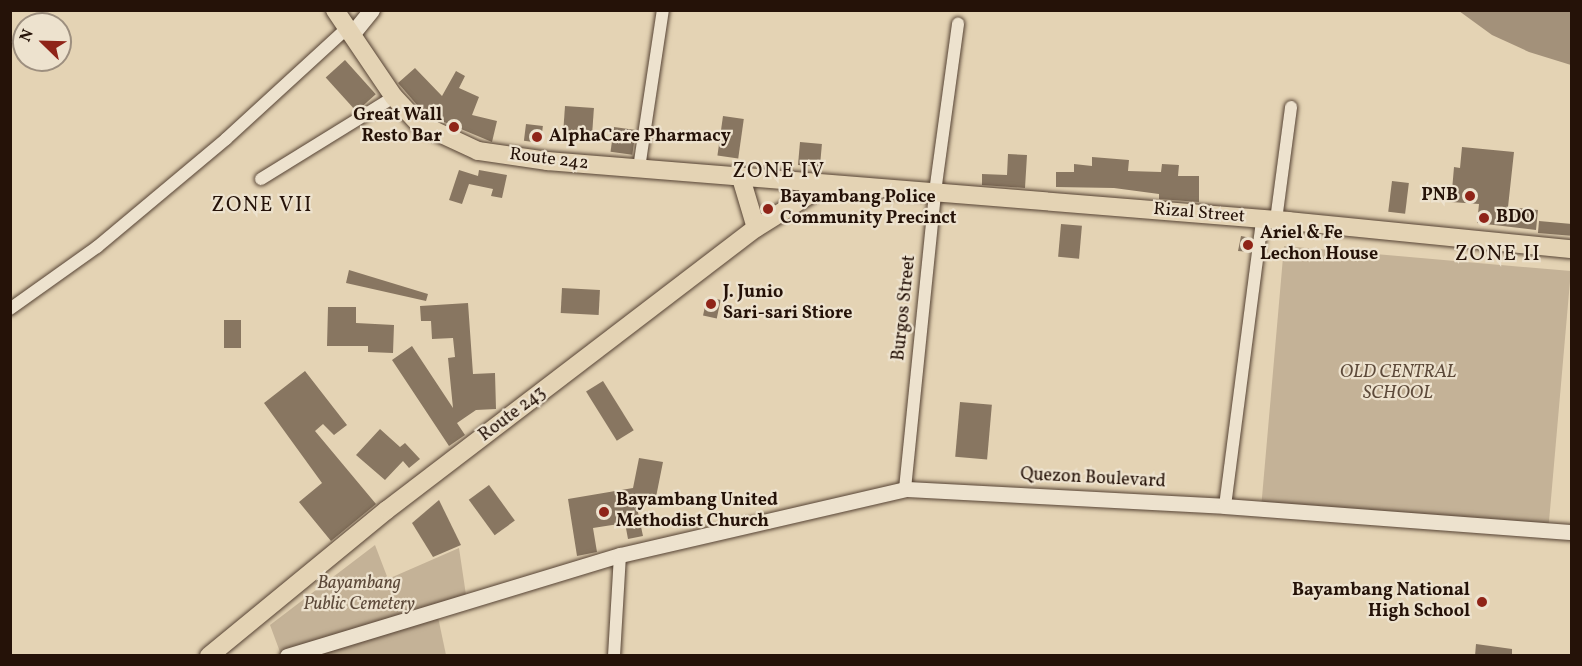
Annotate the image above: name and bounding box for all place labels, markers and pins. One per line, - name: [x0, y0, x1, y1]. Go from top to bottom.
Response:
- place label: Great Wall Resto Bar: [353, 106, 442, 148]
- marker: Great Wall Resto Bar: [447, 120, 461, 134]
- place label: AlphaCare Pharmacy: [549, 126, 731, 148]
- marker: AlphaCare Pharmacy: [530, 130, 544, 144]
- place label: PNB: [1421, 185, 1458, 207]
- place label: Bayambang Police Community Precinct: [780, 188, 957, 230]
- marker: PNB: [1463, 189, 1477, 203]
- marker: Bayambang Police Community Precinct: [761, 202, 775, 216]
- place label: BDO: [1496, 207, 1535, 229]
- marker: BDO: [1477, 211, 1491, 225]
- place label: Ariel & Fe Lechon House: [1260, 224, 1378, 266]
- marker: Ariel & Fe Lechon House: [1241, 238, 1255, 252]
- place label: J. Junio Sari-sari Stiore: [723, 283, 853, 326]
- marker: J. Junio Sari-sari Stiore: [704, 297, 718, 311]
- place label: Bayambang United Methodist Church: [616, 491, 778, 534]
- marker: Bayambang United Methodist Church: [597, 505, 611, 519]
- place label: Bayambang National High School: [1292, 581, 1470, 624]
- marker: Bayambang National High School: [1475, 595, 1489, 609]

